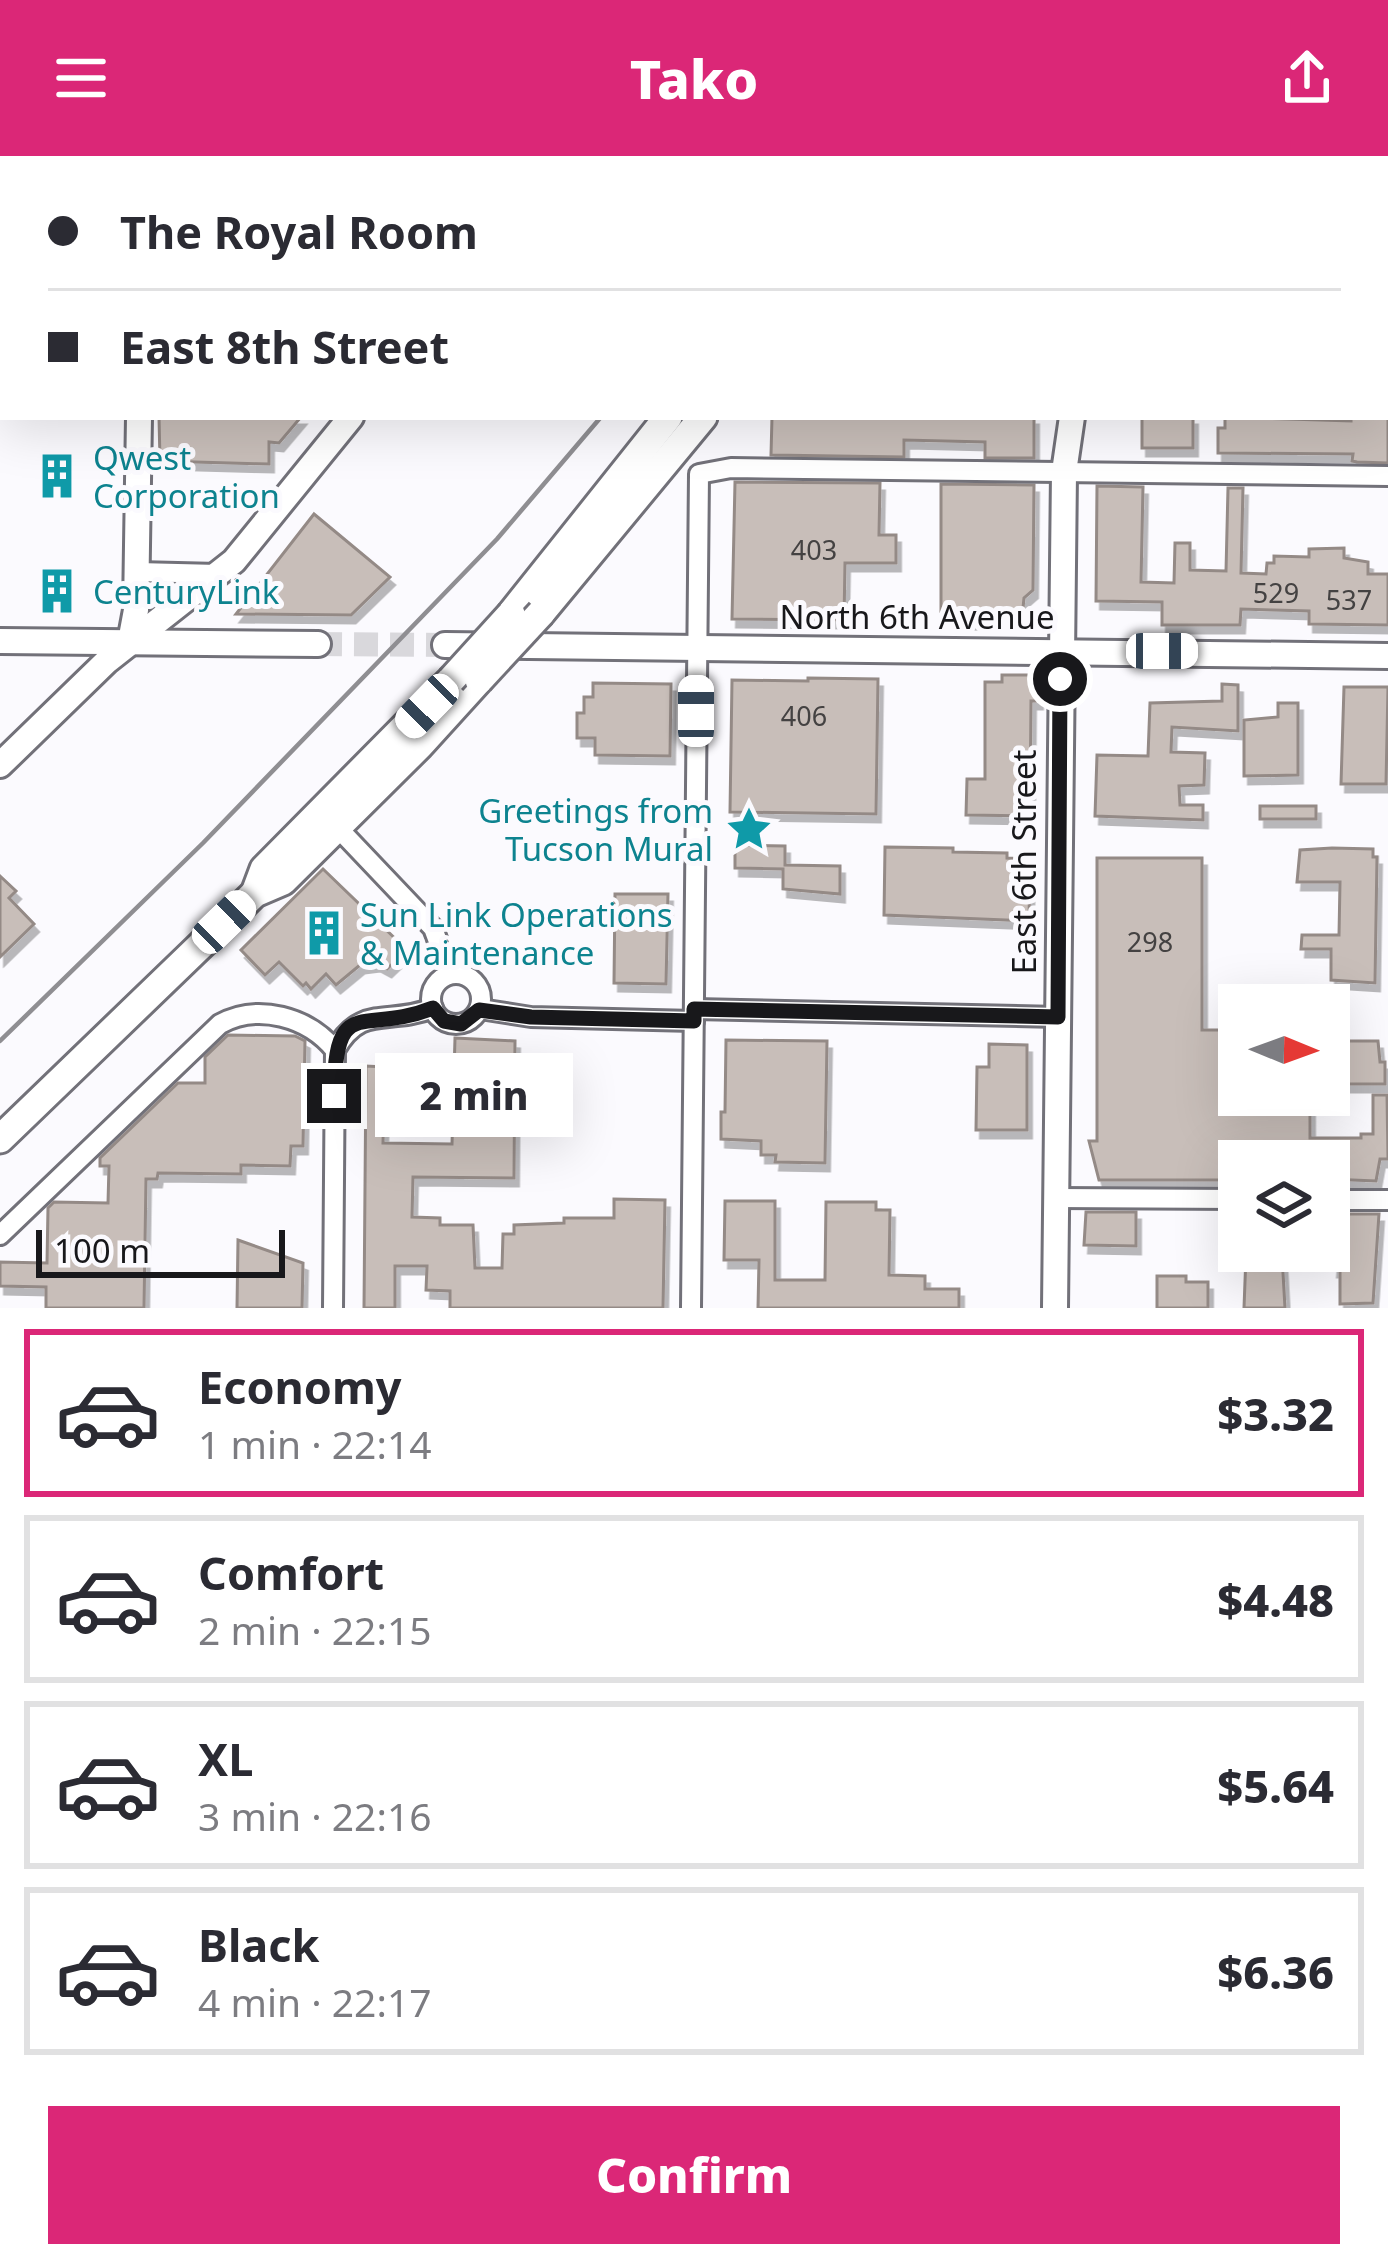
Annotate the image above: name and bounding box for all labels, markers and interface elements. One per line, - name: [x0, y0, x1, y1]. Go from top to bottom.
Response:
- text: Tako: [630, 41, 758, 115]
- icon: menu: [48, 45, 114, 111]
- icon: share: [1274, 45, 1340, 111]
- text: The Royal Room: [120, 201, 478, 262]
- text: East 8th Street: [120, 316, 449, 377]
- place label: Qwest Corporation: [93, 435, 280, 518]
- building icon: Qwest Corporation: [32, 451, 82, 501]
- house number: 403: [791, 531, 837, 568]
- building icon: CenturyLink: [32, 566, 82, 616]
- place label: CenturyLink: [93, 569, 280, 614]
- house number: 529: [1253, 574, 1299, 611]
- house number: 537: [1326, 581, 1372, 618]
- street label: North 6th Avenue: [779, 594, 1055, 639]
- car: [1126, 633, 1198, 669]
- route start: [1033, 652, 1087, 706]
- car: [389, 668, 465, 744]
- car: [678, 675, 714, 747]
- house number: 406: [781, 697, 827, 734]
- street label: East 6th Street: [1001, 749, 1046, 975]
- place label: Greetings from Tucson Mural: [478, 788, 713, 871]
- place icon: Greetings from Tucson Mural: [724, 804, 774, 854]
- car: [186, 884, 262, 960]
- place label: Sun Link Operations & Maintenance: [360, 892, 673, 975]
- building icon: Sun Link Operations & Maintenance: [299, 908, 349, 958]
- house number: 298: [1127, 923, 1173, 960]
- north arrow: [1218, 984, 1350, 1116]
- map controls: [1218, 984, 1350, 1272]
- callout: 2 min: [376, 1054, 574, 1138]
- text: 2 min: [420, 1068, 528, 1121]
- route end: [307, 1069, 361, 1123]
- button: layers: [1218, 1140, 1350, 1272]
- scale bar: [36, 1224, 285, 1277]
- text: 100 m: [54, 1228, 150, 1273]
- text: Economy: [198, 1356, 402, 1417]
- icon: car: [54, 1359, 162, 1467]
- text: $3.32: [1217, 1383, 1334, 1444]
- text: 1 min · 22:14: [198, 1417, 432, 1470]
- text: Comfort: [198, 1542, 384, 1603]
- icon: car: [54, 1545, 162, 1653]
- text: $4.48: [1217, 1569, 1334, 1630]
- text: 2 min · 22:15: [198, 1603, 432, 1656]
- text: XL: [198, 1728, 253, 1789]
- icon: car: [54, 1731, 162, 1839]
- text: $5.64: [1217, 1755, 1334, 1816]
- text: 3 min · 22:16: [198, 1789, 432, 1842]
- text: Black: [198, 1914, 319, 1975]
- icon: car: [54, 1917, 162, 2025]
- text: $6.36: [1217, 1941, 1334, 2002]
- text: 4 min · 22:17: [198, 1975, 432, 2028]
- button: Confirm: [48, 2106, 1340, 2244]

